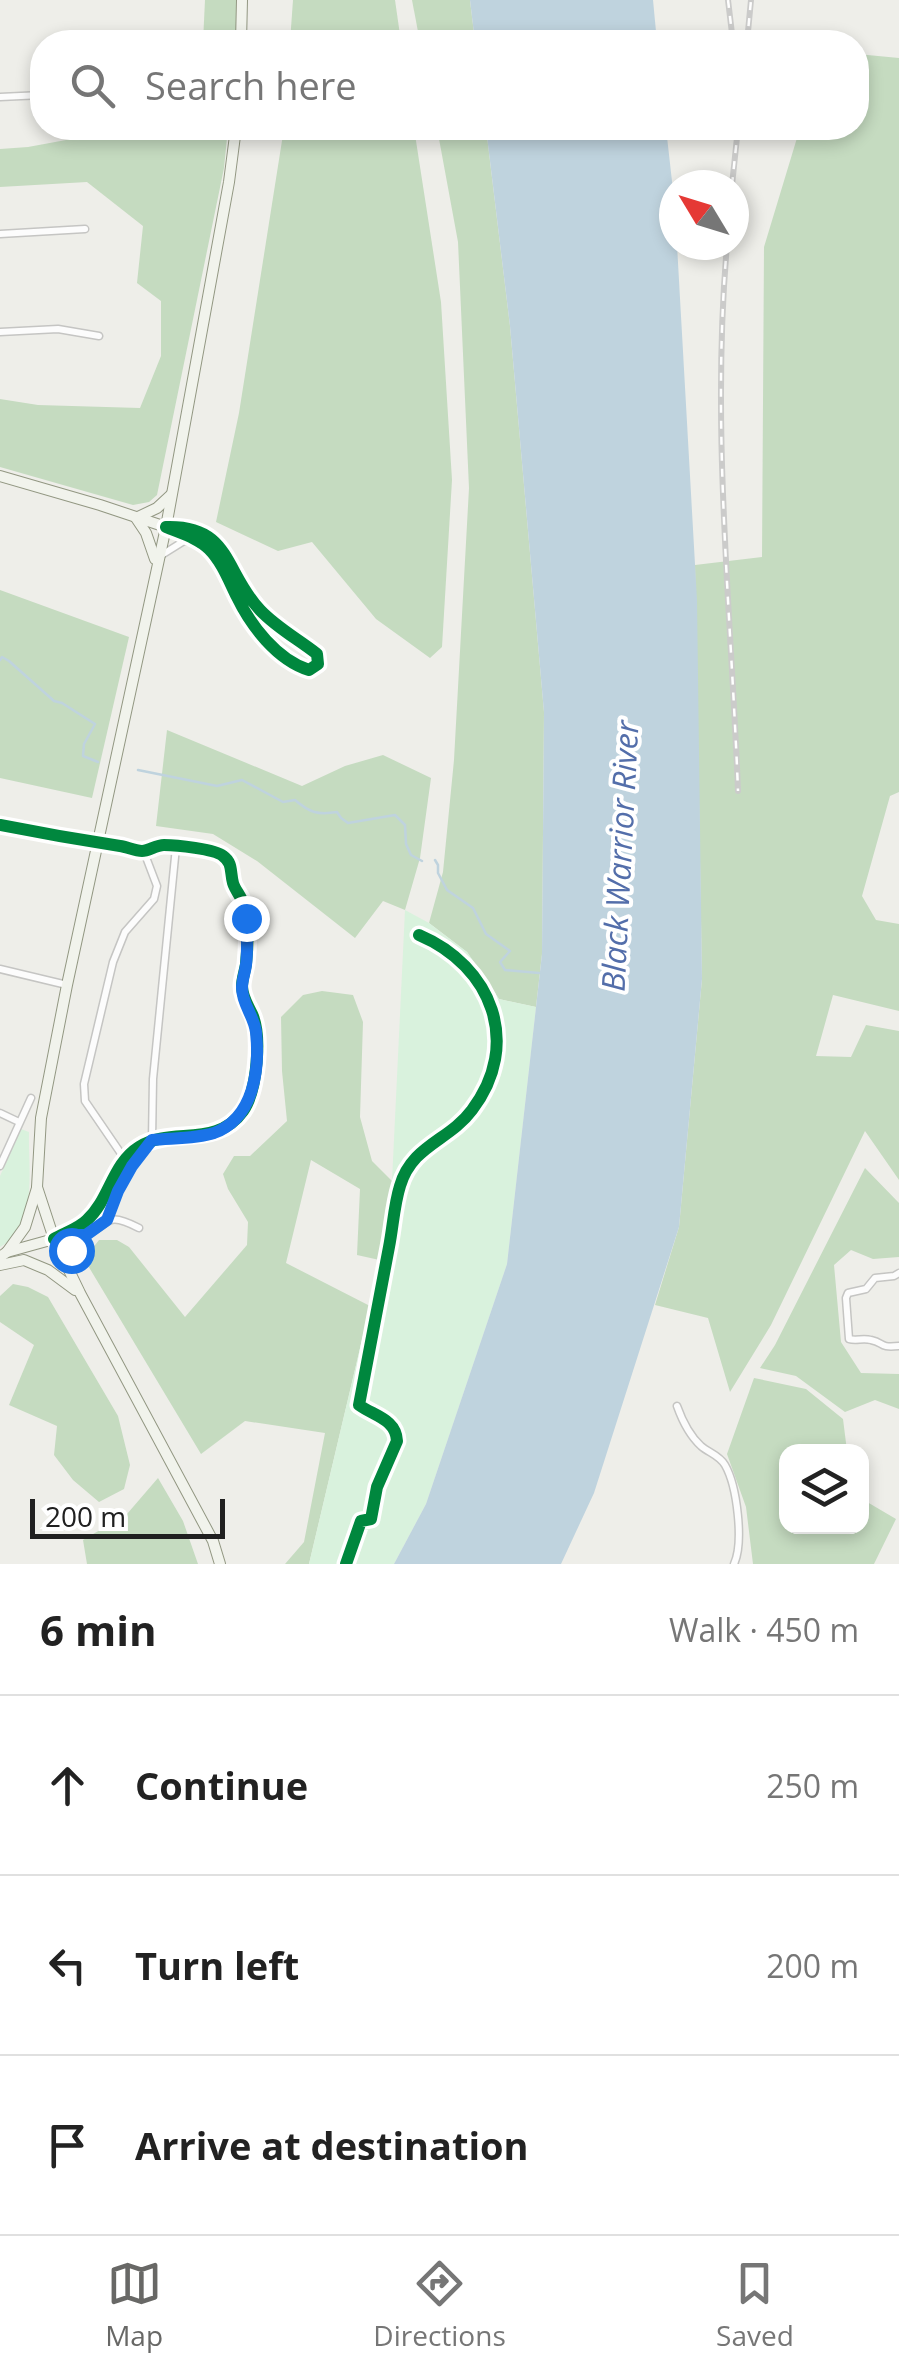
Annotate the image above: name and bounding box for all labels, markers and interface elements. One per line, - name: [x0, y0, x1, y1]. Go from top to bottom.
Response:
- search box: [30, 30, 869, 140]
- icon: search: [65, 58, 120, 113]
- text: Search here: [145, 59, 357, 111]
- north arrow: [659, 170, 749, 260]
- water label: Black Warrior River: [590, 718, 648, 993]
- route end: [224, 896, 270, 942]
- route start: [49, 1228, 95, 1274]
- map controls: [779, 1444, 869, 1534]
- button: layers: [779, 1444, 869, 1534]
- scale bar: [30, 1494, 225, 1538]
- text: 200 m: [45, 1497, 126, 1535]
- text: 6 min: [40, 1601, 157, 1658]
- text: Walk · 450 m: [669, 1608, 859, 1651]
- icon: ahead: [40, 1758, 95, 1813]
- text: Continue: [135, 1759, 308, 1811]
- text: 250 m: [766, 1764, 859, 1807]
- icon: left: [40, 1938, 95, 1993]
- text: Turn left: [135, 1939, 299, 1991]
- text: 200 m: [766, 1944, 859, 1987]
- icon: arrive: [40, 2118, 95, 2173]
- text: Arrive at destination: [135, 2119, 529, 2171]
- tab: Map: [105, 2256, 163, 2354]
- tab: Directions: [373, 2256, 506, 2354]
- tab: Saved: [716, 2256, 794, 2354]

